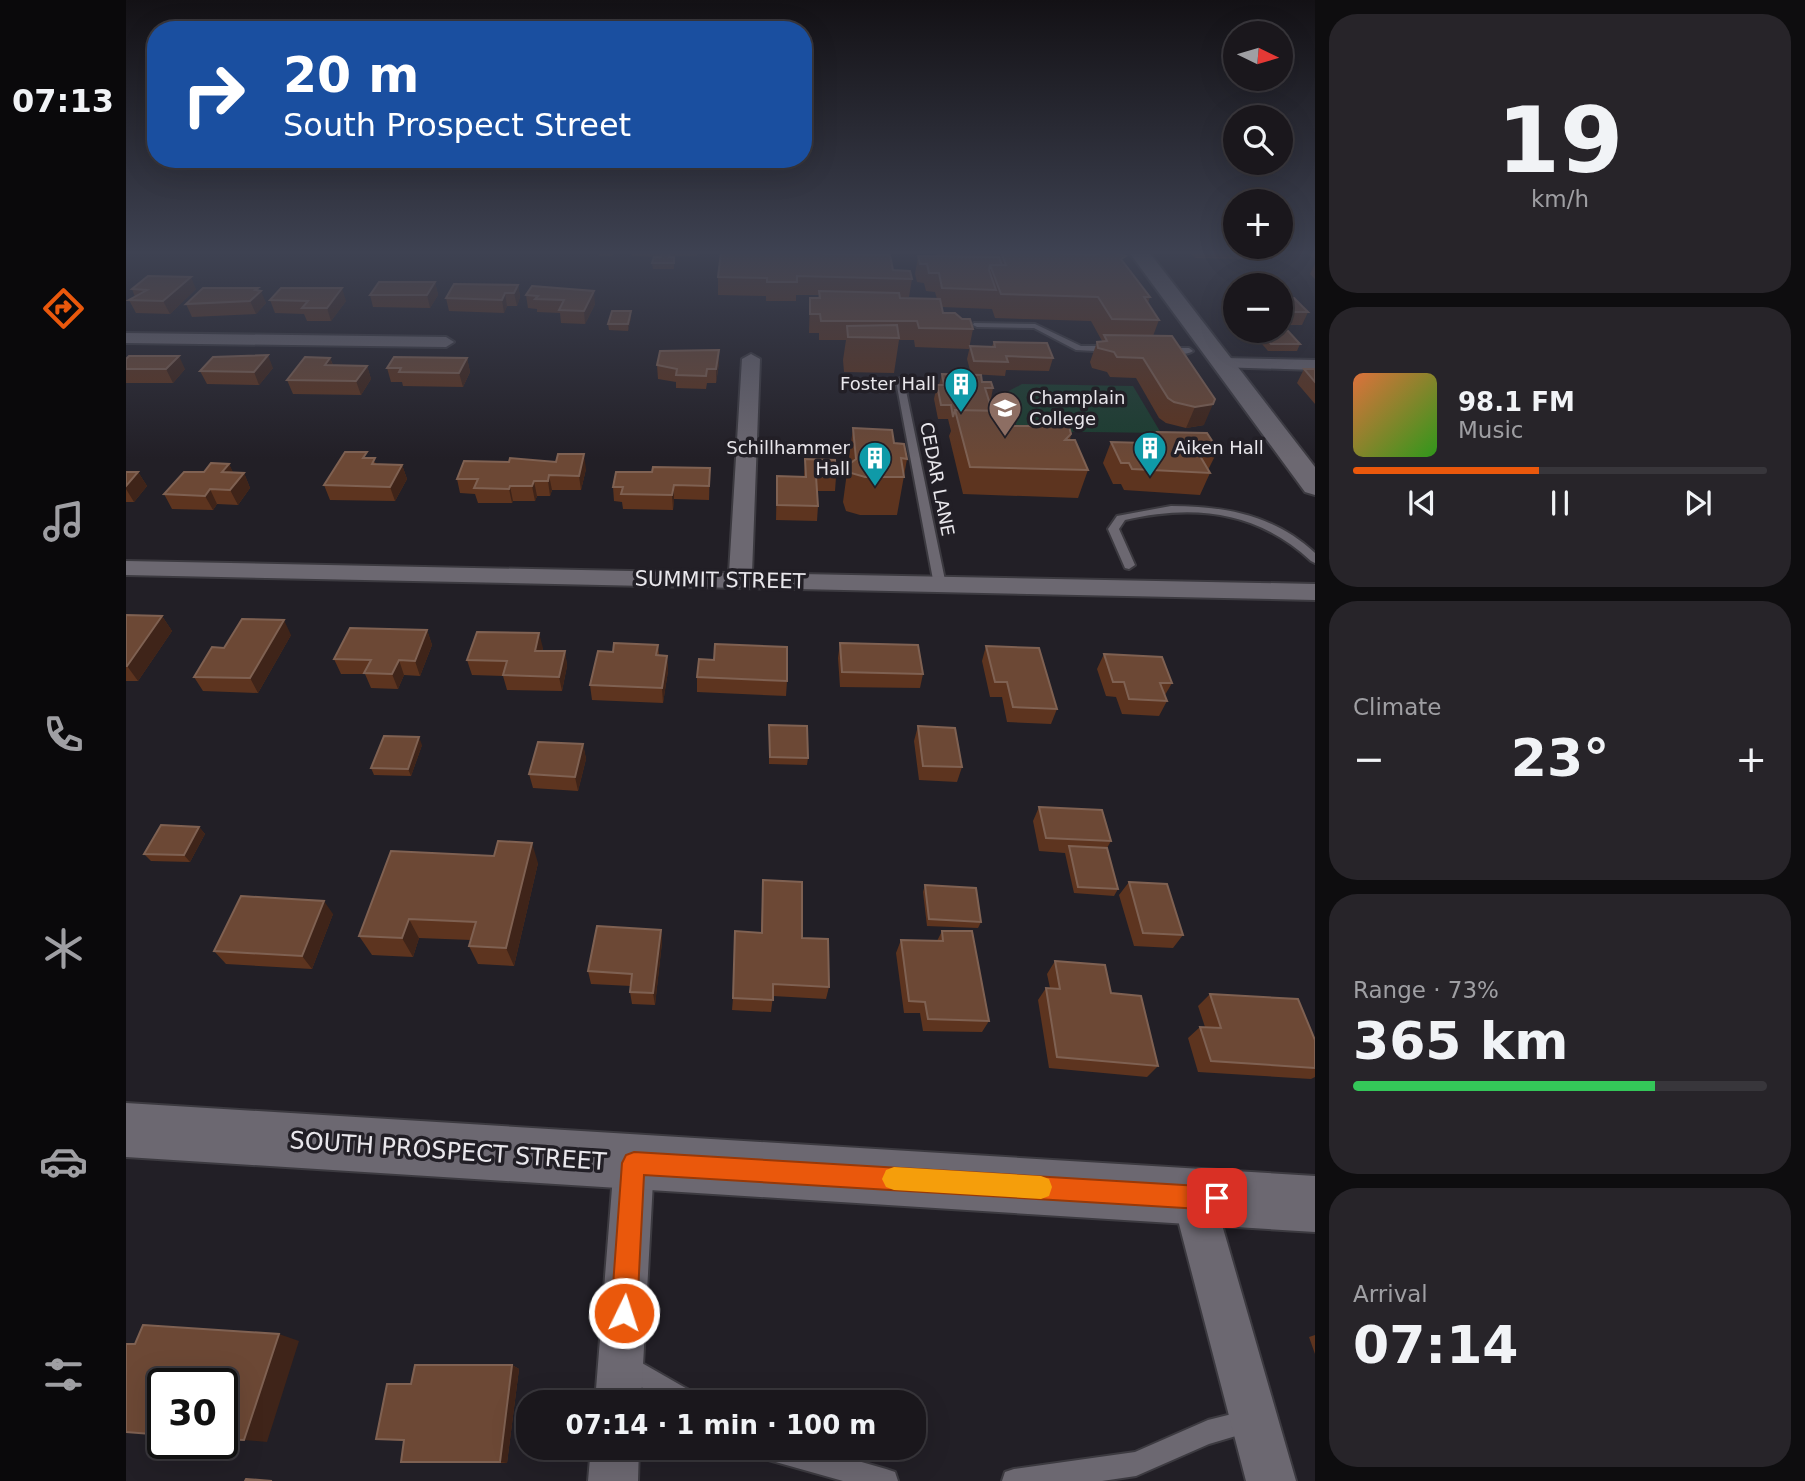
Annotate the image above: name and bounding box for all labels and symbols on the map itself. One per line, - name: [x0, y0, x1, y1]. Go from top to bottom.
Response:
- north arrow: [1223, 21, 1293, 91]
- building icon: Foster Hall: [942, 365, 980, 414]
- place label: Foster Hall: [840, 373, 936, 394]
- place label: Champlain College: [1029, 387, 1125, 429]
- school or university icon: Champlain College: [986, 389, 1024, 438]
- street label: CEDAR LANE: [916, 420, 959, 538]
- building icon: Aiken Hall: [1131, 429, 1169, 478]
- place label: Schillhammer Hall: [726, 437, 851, 479]
- place label: Aiken Hall: [1174, 437, 1264, 458]
- building icon: Schillhammer Hall: [856, 439, 894, 488]
- street label: SUMMIT STREET: [634, 567, 806, 593]
- street label: SOUTH PROSPECT STREET: [289, 1126, 608, 1176]
- pin: [1187, 1168, 1247, 1228]
- position arrow: [587, 1276, 661, 1350]
- speed limit sign: 30: [147, 1368, 238, 1459]

